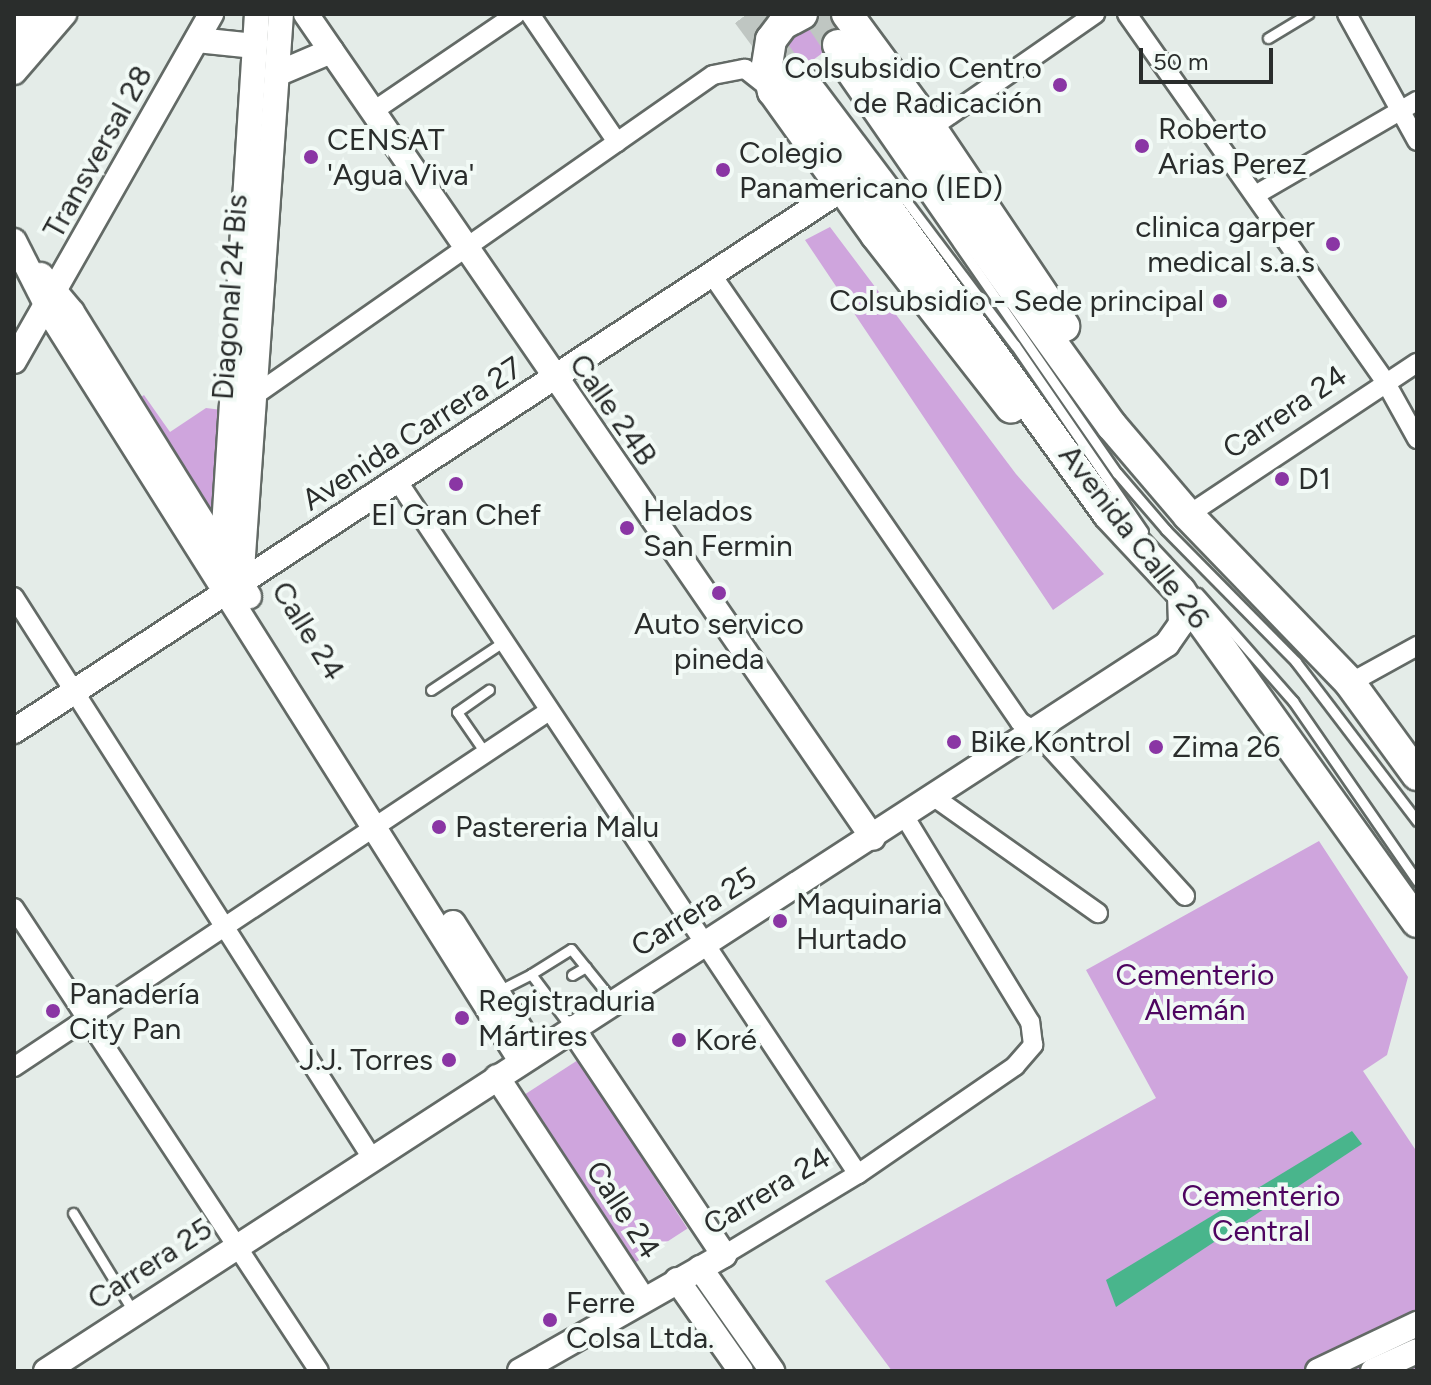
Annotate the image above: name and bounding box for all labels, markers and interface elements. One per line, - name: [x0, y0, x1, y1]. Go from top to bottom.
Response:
- scale bar: [1143, 32, 1277, 82]
- text: 50 m: [1153, 47, 1209, 76]
- place label: Colsubsidio Centro de Radicación: [784, 50, 1042, 120]
- street label: Transversal 28: [36, 59, 160, 245]
- marker: Colsubsidio Centro de Radicación: [1049, 74, 1071, 96]
- place label: Roberto Arias Perez: [1158, 111, 1307, 182]
- place label: CENSAT 'Agua Viva': [327, 122, 474, 192]
- place label: Colegio Panamericano (IED): [739, 135, 1003, 206]
- marker: Roberto Arias Perez: [1133, 137, 1151, 155]
- marker: CENSAT 'Agua Viva': [302, 148, 320, 166]
- marker: Colegio Panamericano (IED): [714, 161, 732, 179]
- street label: Diagonal 24 Bis: [205, 193, 255, 401]
- place label: clinica garper medical s.a.s: [1135, 209, 1315, 280]
- marker: clinica garper medical s.a.s: [1322, 233, 1344, 255]
- place label: Colsubsidio - Sede principal: [829, 283, 1204, 319]
- marker: Colsubsidio - Sede principal: [1211, 292, 1229, 310]
- street label: Calle 24B: [562, 347, 664, 473]
- street label: Avenida Carrera 27: [295, 349, 529, 519]
- street label: Carrera 24: [1216, 357, 1354, 467]
- street label: Avenida Calle 26: [1051, 438, 1217, 636]
- place label: D1: [1298, 461, 1331, 497]
- marker: D1: [1273, 470, 1291, 488]
- marker: El Gran Chef: [447, 475, 465, 493]
- place label: Helados San Fermin: [643, 493, 793, 564]
- place label: El Gran Chef: [371, 497, 541, 533]
- marker: Helados San Fermin: [618, 519, 636, 537]
- street label: Calle 24: [264, 575, 352, 687]
- marker: Auto servico pineda: [710, 584, 728, 602]
- place label: Auto servico pineda: [634, 606, 804, 676]
- place label: Bike Kontrol: [970, 724, 1131, 760]
- place label: Zima 26: [1172, 729, 1280, 765]
- marker: Bike Kontrol: [945, 733, 963, 751]
- marker: Zima 26: [1147, 738, 1165, 756]
- place label: Pastereria Malu: [455, 809, 659, 845]
- marker: Pastereria Malu: [430, 818, 448, 836]
- street label: Carrera 25: [625, 860, 763, 964]
- place label: Maquinaria Hurtado: [796, 886, 942, 956]
- marker: Maquinaria Hurtado: [771, 912, 789, 930]
- park label: Cementerio Alemán: [1116, 957, 1274, 1028]
- place label: Panadería City Pan: [69, 976, 200, 1046]
- place label: Registraduria Mártires: [478, 983, 655, 1054]
- marker: Panadería City Pan: [44, 1002, 62, 1020]
- marker: Registraduria Mártires: [453, 1009, 471, 1027]
- place label: Koré: [695, 1022, 757, 1058]
- marker: Koré: [670, 1031, 688, 1049]
- place label: J.J. Torres: [299, 1042, 433, 1078]
- marker: J.J. Torres: [440, 1051, 458, 1069]
- street label: Carrera 24: [697, 1139, 837, 1243]
- street label: Calle 24: [578, 1154, 668, 1266]
- park label: Cementerio Central: [1182, 1178, 1340, 1248]
- street label: Carrera 25: [81, 1211, 219, 1317]
- place label: Ferre Colsa Ltda.: [566, 1285, 714, 1356]
- marker: Ferre Colsa Ltda.: [541, 1311, 559, 1329]

